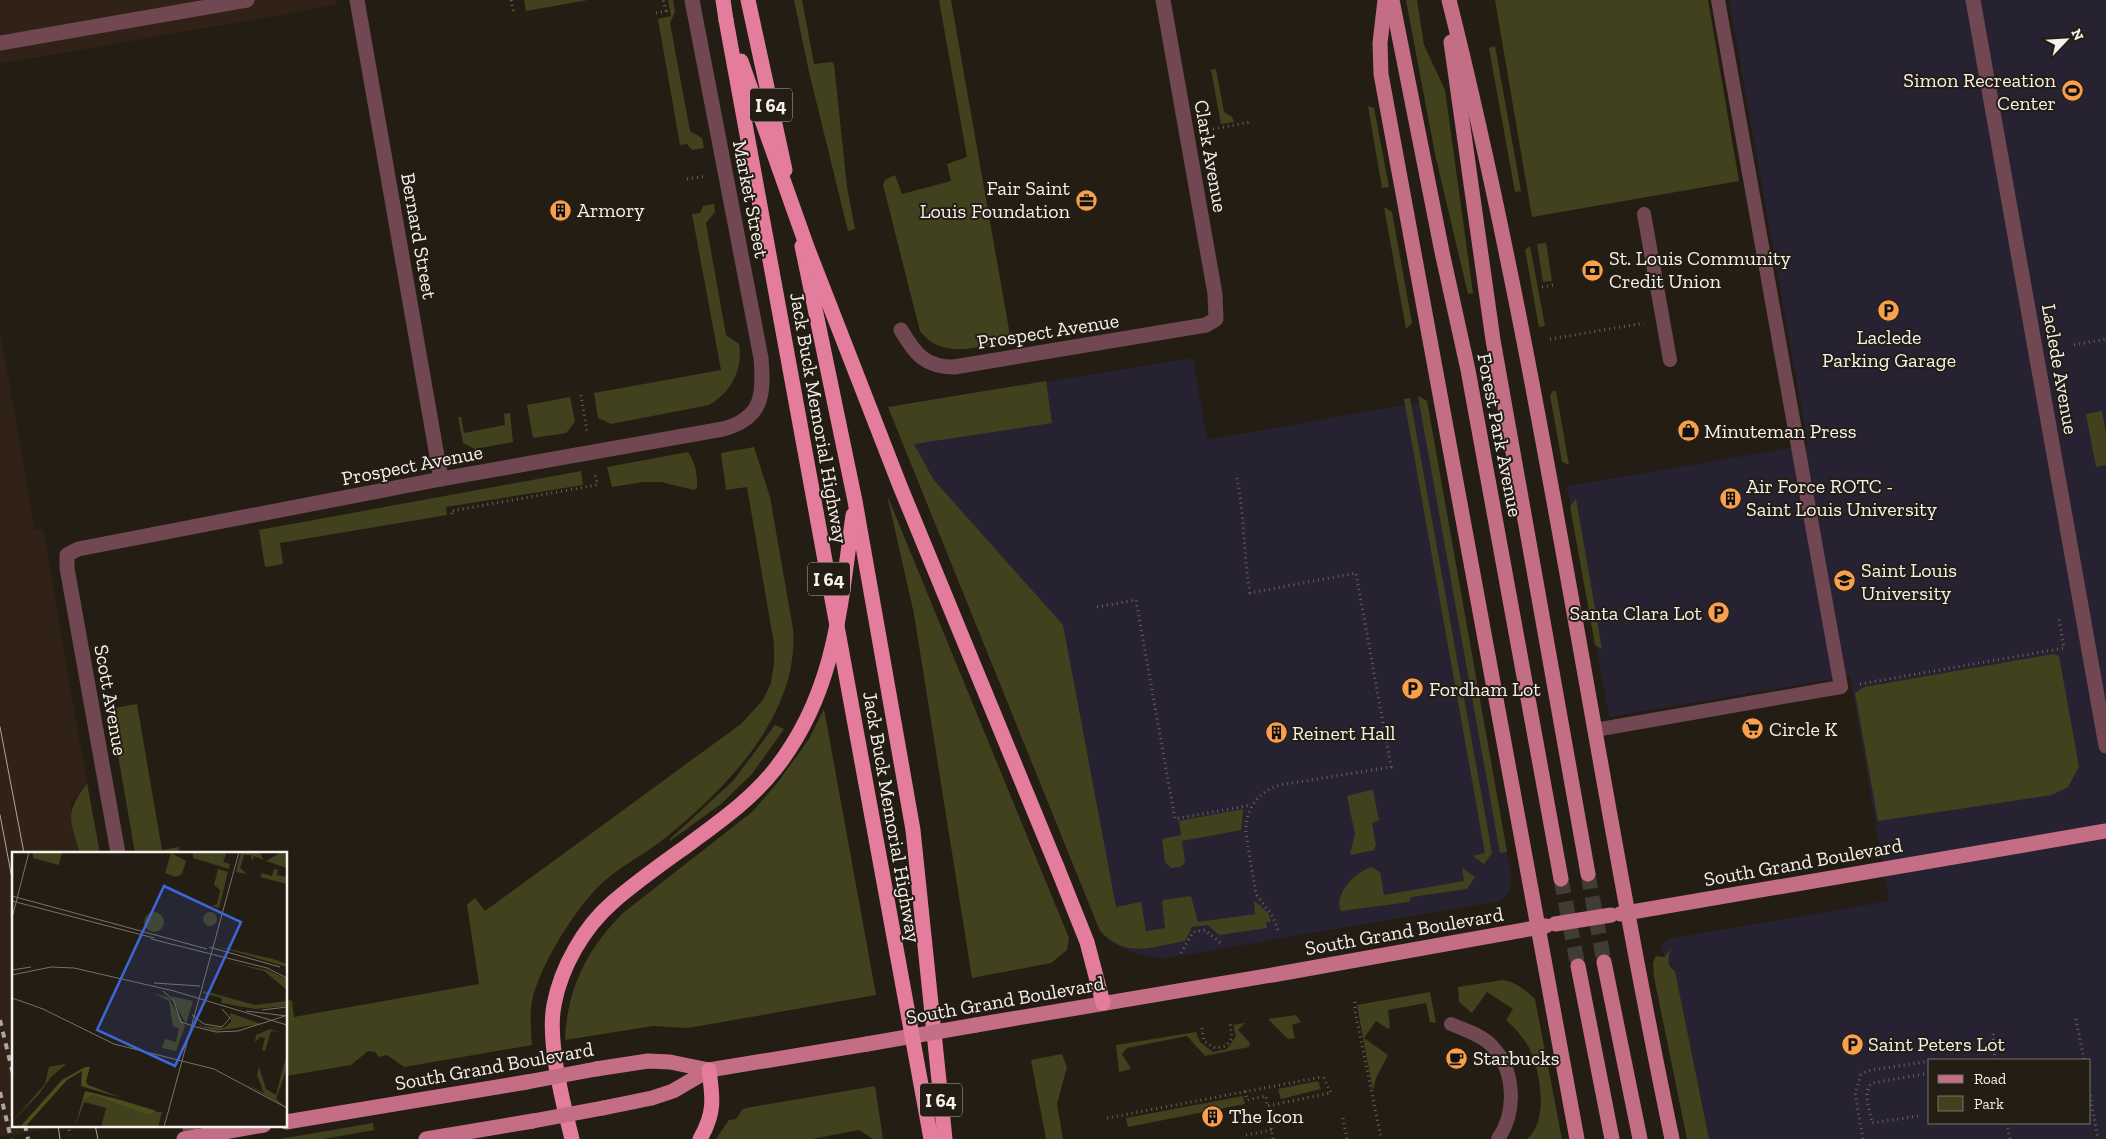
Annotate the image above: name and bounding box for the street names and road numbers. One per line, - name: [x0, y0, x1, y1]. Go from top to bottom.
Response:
- road number: I 64: [750, 88, 792, 122]
- street label: Clark Avenue: [1189, 98, 1233, 214]
- street label: Market Street: [728, 138, 774, 261]
- street label: Bernard Street: [396, 171, 442, 301]
- street label: Jack Buck Memorial Highway: [785, 290, 853, 546]
- street label: Laclede Avenue: [2037, 302, 2083, 436]
- street label: Prospect Avenue: [975, 308, 1121, 354]
- street label: Forest Park Avenue: [1472, 351, 1528, 519]
- street label: Prospect Avenue: [339, 440, 485, 490]
- road number: I 64: [808, 562, 850, 596]
- street label: Scott Avenue: [89, 643, 133, 757]
- street label: Jack Buck Memorial Highway: [858, 689, 926, 945]
- street label: South Grand Boulevard: [1702, 833, 1904, 891]
- street label: South Grand Boulevard: [1303, 902, 1505, 960]
- street label: South Grand Boulevard: [904, 971, 1106, 1029]
- street label: South Grand Boulevard: [393, 1037, 595, 1095]
- road number: I 64: [920, 1084, 962, 1116]

